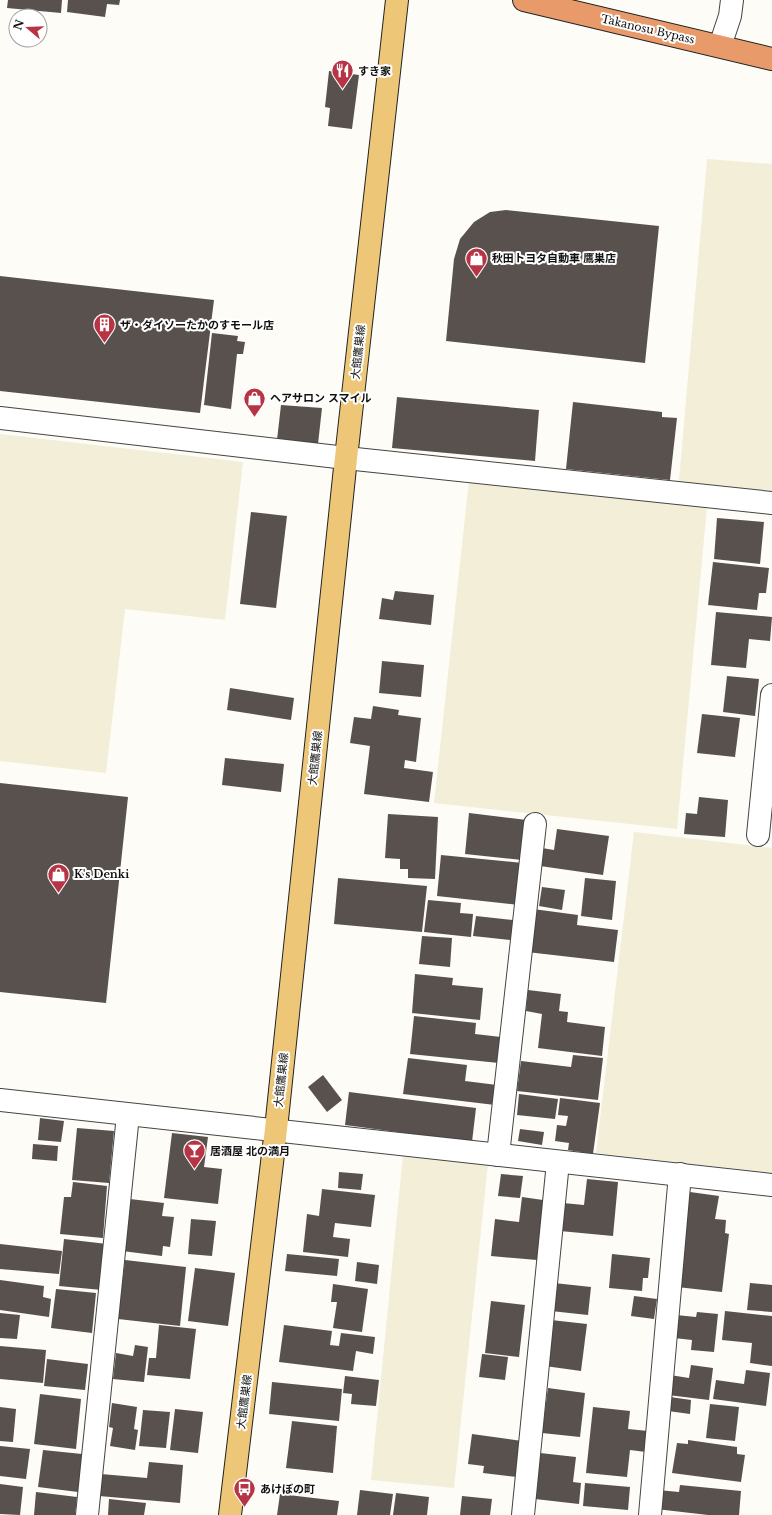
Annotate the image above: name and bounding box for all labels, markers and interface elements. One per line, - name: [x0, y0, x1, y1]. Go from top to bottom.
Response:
- north arrow: [8, 8, 48, 48]
- street label: Takanosu Bypass: [600, 11, 696, 47]
- text: N: [10, 17, 27, 32]
- restaurant icon: すき家: [329, 58, 355, 91]
- place label: すき家: [358, 64, 391, 78]
- shop icon: 秋田トヨタ自動車 鷹巣店: [464, 245, 490, 278]
- place label: 秋田トヨタ自動車 鷹巣店: [492, 251, 616, 265]
- building icon: ザ・ダイソーたかのすモール店: [91, 312, 117, 345]
- place label: ザ・ダイソーたかのすモール店: [120, 318, 274, 332]
- street label: 大館鷹巣線: [348, 324, 368, 380]
- shop icon: ヘアサロン スマイル: [241, 385, 267, 418]
- place label: ヘアサロン スマイル: [270, 391, 372, 405]
- street label: 大館鷹巣線: [305, 730, 325, 786]
- shop icon: K's Denki: [46, 861, 72, 894]
- place label: K's Denki: [74, 867, 129, 881]
- street label: 大館鷹巣線: [271, 1052, 291, 1108]
- bar icon: 居酒屋 北の満月: [181, 1138, 207, 1171]
- place label: 居酒屋 北の満月: [210, 1144, 290, 1158]
- street label: 大館鷹巣線: [234, 1374, 254, 1430]
- bus stop icon: あけぼの町: [232, 1476, 258, 1509]
- place label: あけぼの町: [260, 1482, 315, 1496]

